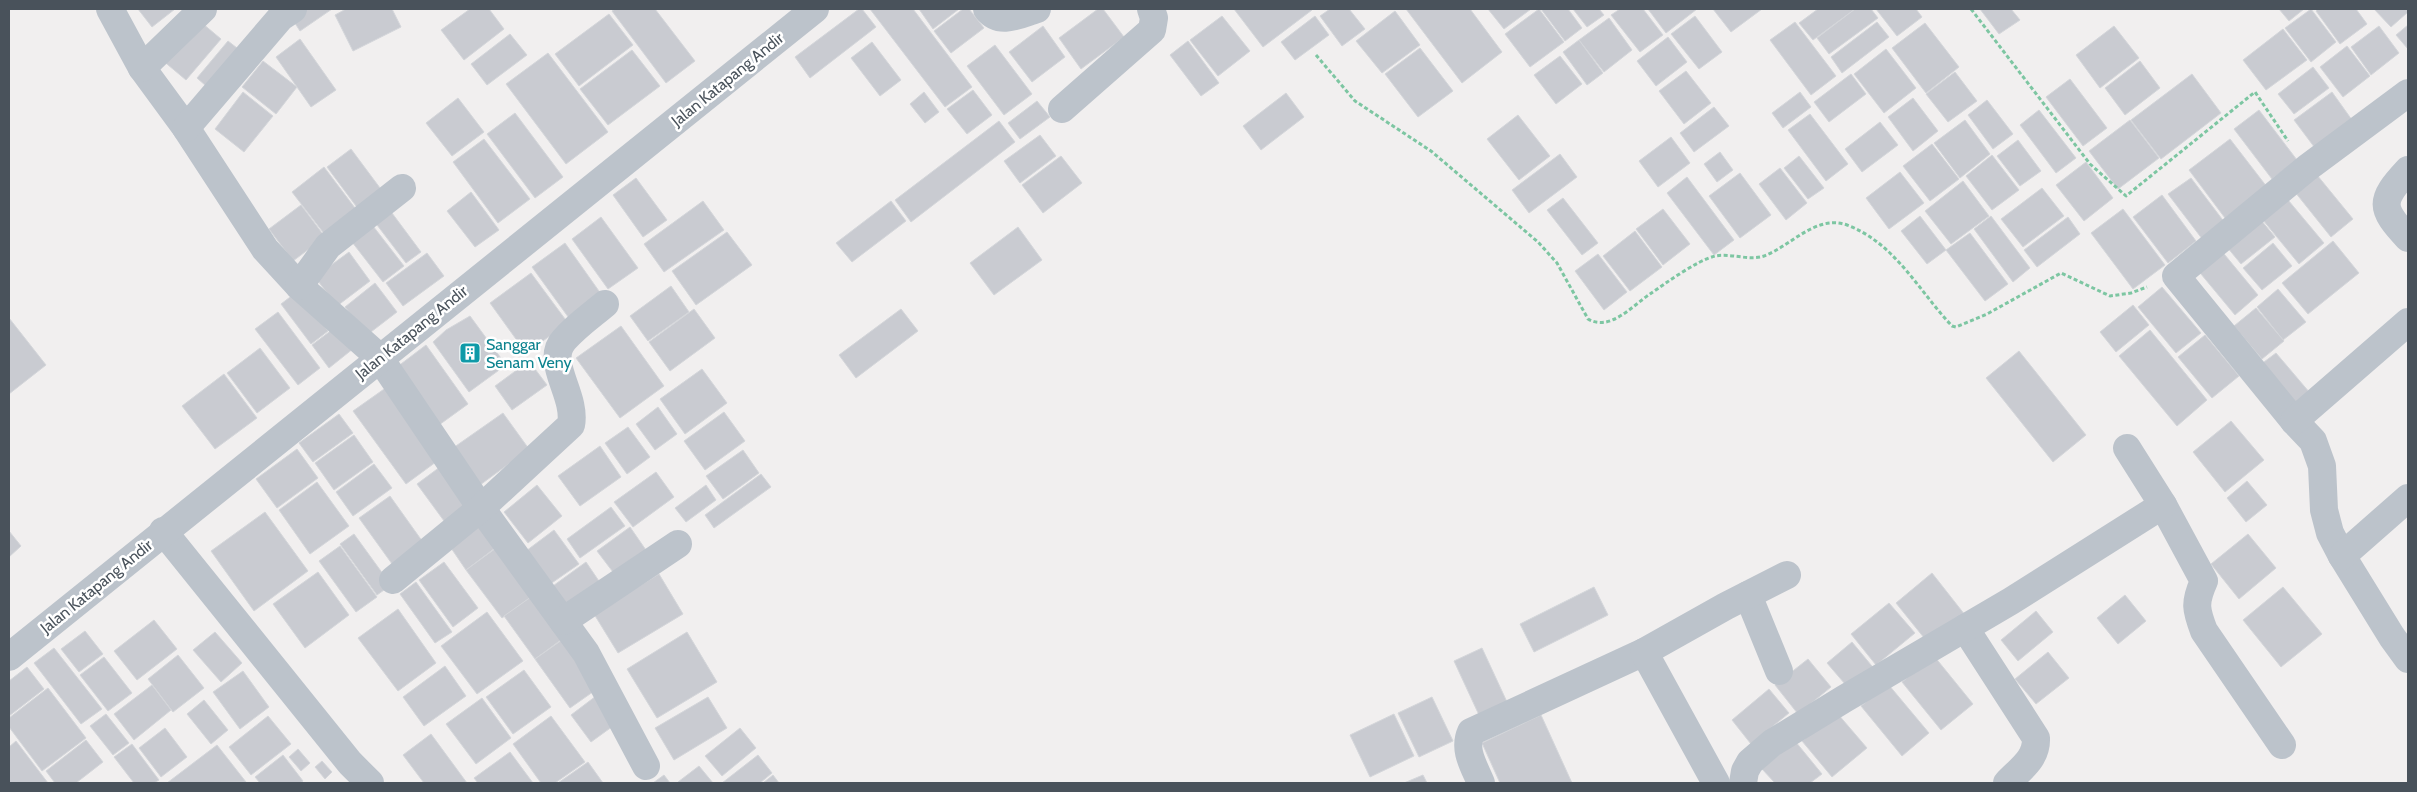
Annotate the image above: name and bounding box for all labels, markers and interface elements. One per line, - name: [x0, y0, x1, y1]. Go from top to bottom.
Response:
- street label: Jalan Katapang Andir: [667, 28, 788, 131]
- street label: Jalan Katapang Andir: [351, 281, 472, 384]
- place label: Sanggar Senam Veny: [486, 335, 572, 372]
- building icon: Sanggar Senam Veny: [458, 341, 482, 365]
- street label: Jalan Katapang Andir: [36, 535, 157, 638]

